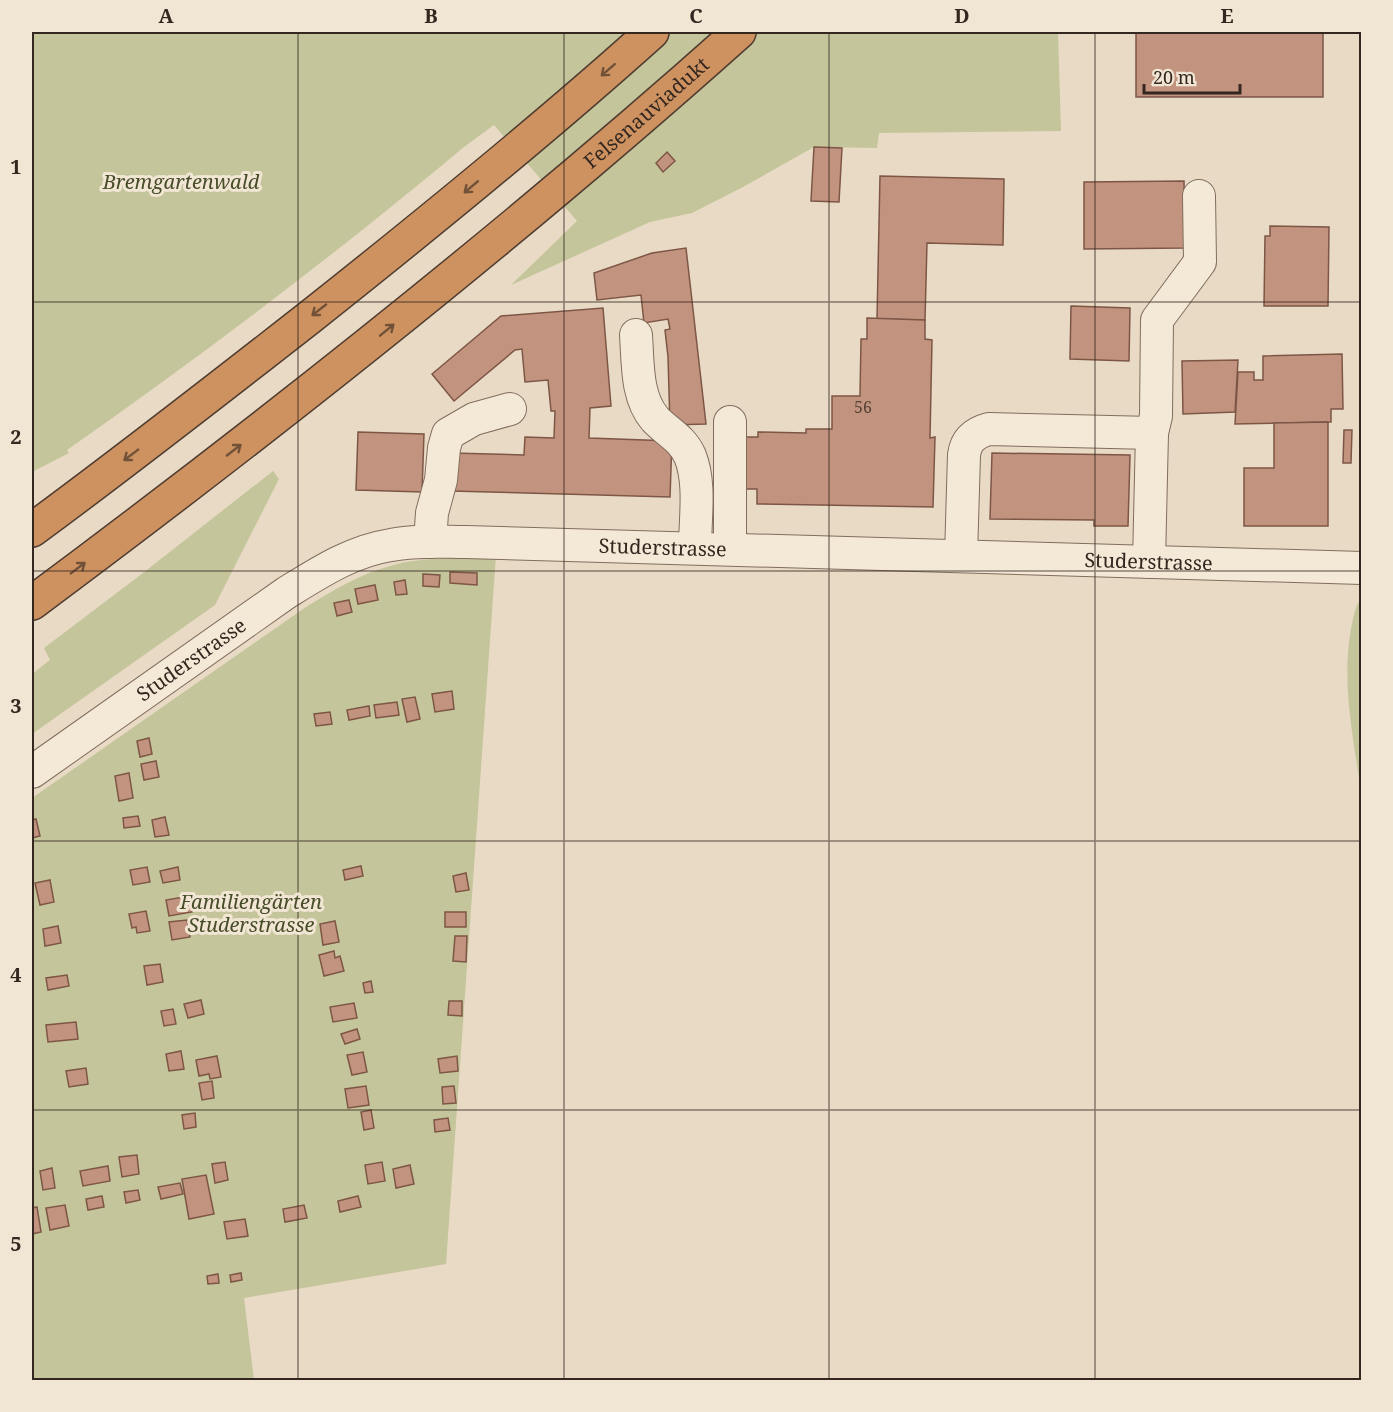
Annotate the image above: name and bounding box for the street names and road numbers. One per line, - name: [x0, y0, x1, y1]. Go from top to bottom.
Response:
- street label: Felsenauviadukt: [578, 51, 714, 174]
- street label: Studerstrasse: [598, 532, 727, 563]
- street label: Studerstrasse: [1084, 546, 1213, 577]
- street label: Studerstrasse: [131, 611, 251, 707]

